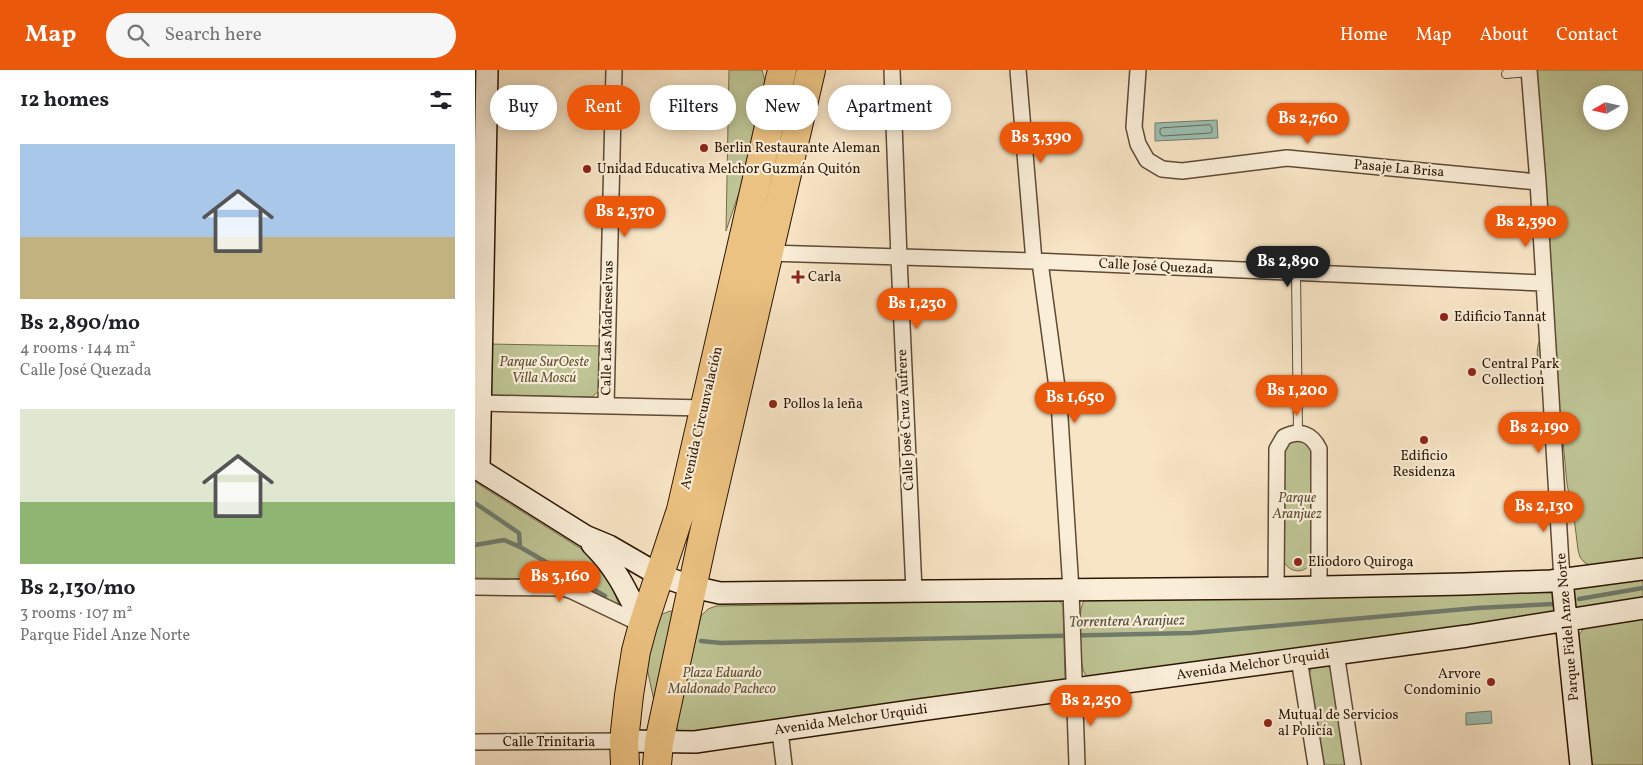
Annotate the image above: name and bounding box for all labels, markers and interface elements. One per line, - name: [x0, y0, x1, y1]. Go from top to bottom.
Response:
- search box: [106, 13, 456, 58]
- text: Map: [25, 18, 76, 52]
- icon: search: [124, 21, 152, 49]
- text: Search here: [164, 22, 262, 48]
- text: Home: [1340, 23, 1388, 48]
- text: Map: [1416, 23, 1452, 48]
- text: About: [1480, 23, 1528, 48]
- text: Contact: [1556, 23, 1618, 48]
- chip: Buy: [490, 85, 557, 130]
- chip: Rent: [567, 85, 640, 130]
- chip: Filters: [650, 85, 736, 130]
- chip: New: [746, 85, 818, 130]
- chip: Apartment: [828, 85, 951, 130]
- north arrow: [1583, 85, 1627, 130]
- map controls: [1583, 85, 1628, 130]
- text: 12 homes: [20, 86, 109, 115]
- icon: filters: [427, 86, 455, 114]
- pin: Bs 2,760: [1256, 102, 1360, 145]
- text: Bs 2,760: [1278, 108, 1338, 130]
- pin: Bs 3,390: [989, 122, 1093, 164]
- text: Bs 3,390: [1011, 127, 1071, 149]
- place label: Berlin Restaurante Aleman: [714, 139, 880, 158]
- marker: Berlin Restaurante Aleman: [698, 142, 710, 154]
- street label: Pasaje La Brisa: [1353, 156, 1445, 182]
- place label: Unidad Educativa Melchor Guzmán Quitón: [597, 160, 861, 179]
- marker: Unidad Educativa Melchor Guzmán Quitón: [581, 163, 593, 175]
- icon: home: [193, 176, 283, 266]
- pin: Bs 2,370: [573, 196, 677, 238]
- text: Bs 2,370: [595, 201, 655, 223]
- pin: Bs 2,390: [1474, 206, 1578, 248]
- text: Bs 2,390: [1496, 211, 1556, 233]
- pin: Bs 2,890: [1236, 246, 1340, 288]
- text: Bs 2,890: [1257, 251, 1319, 273]
- street label: Calle José Quezada: [1098, 255, 1214, 279]
- street label: Calle Las Madreselvas: [597, 260, 619, 396]
- place label: Carla: [808, 268, 841, 287]
- marker: Carla: [792, 271, 804, 283]
- pin: Bs 1,230: [865, 288, 969, 330]
- text: Bs 1,230: [888, 293, 946, 315]
- place label: Edificio Tannat: [1454, 308, 1546, 327]
- text: Bs 2,890/mo: [20, 309, 140, 338]
- marker: Edificio Tannat: [1438, 311, 1450, 323]
- text: 4 rooms · 144 m²: [20, 338, 136, 360]
- street label: Avenida Circunvalación: [676, 345, 728, 491]
- street label: Calle José Cruz Aufrere: [893, 349, 919, 491]
- park label: Parque SurOeste Villa Moscú: [499, 353, 589, 388]
- place label: Central Park Collection: [1482, 355, 1560, 390]
- text: Calle José Quezada: [20, 360, 151, 382]
- marker: Central Park Collection: [1466, 366, 1478, 378]
- pin: Bs 1,200: [1245, 374, 1349, 417]
- text: Bs 1,200: [1267, 380, 1327, 402]
- pin: Bs 1,650: [1023, 382, 1127, 424]
- text: Bs 1,650: [1046, 387, 1104, 409]
- place label: Pollos la leña: [783, 395, 863, 414]
- marker: Pollos la leña: [767, 398, 779, 410]
- pin: Bs 2,190: [1487, 412, 1591, 454]
- text: Bs 2,190: [1509, 417, 1569, 439]
- marker: Edificio Residenza: [1418, 434, 1430, 446]
- icon: home: [193, 441, 283, 531]
- place label: Edificio Residenza: [1392, 447, 1456, 482]
- park label: Parque Aranjuez: [1272, 489, 1322, 524]
- pin: Bs 2,130: [1492, 490, 1596, 533]
- text: Bs 2,130: [1515, 496, 1573, 518]
- street label: Parque Fidel Anze Norte: [1552, 552, 1584, 702]
- place label: Eliodoro Quiroga: [1308, 553, 1414, 572]
- marker: Eliodoro Quiroga: [1292, 556, 1304, 568]
- pin: Bs 3,160: [508, 560, 612, 603]
- text: Bs 3,160: [530, 566, 590, 588]
- text: Bs 2,130/mo: [20, 574, 136, 603]
- text: 3 rooms · 107 m²: [20, 603, 133, 625]
- water label: Torrentera Aranjuez: [1069, 610, 1185, 634]
- text: Parque Fidel Anze Norte: [20, 625, 190, 647]
- street label: Avenida Melchor Urquidi: [1175, 645, 1331, 685]
- park label: Plaza Eduardo Maldonado Pacheco: [667, 664, 777, 699]
- place label: Arvore Condominio: [1404, 665, 1481, 700]
- marker: Arvore Condominio: [1485, 676, 1497, 688]
- pin: Bs 2,250: [1039, 684, 1143, 727]
- text: Bs 2,250: [1061, 690, 1121, 712]
- street label: Avenida Melchor Urquidi: [773, 700, 929, 740]
- place label: Mutual de Servicios al Policía: [1278, 706, 1399, 741]
- marker: Mutual de Servicios al Policía: [1262, 717, 1274, 729]
- street label: Calle Trinitaria: [503, 733, 595, 752]

